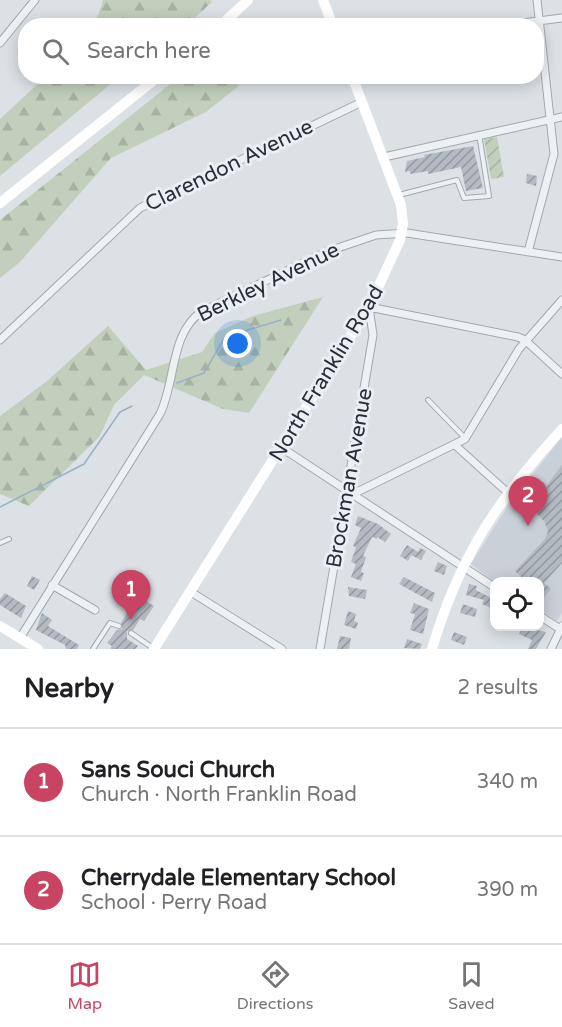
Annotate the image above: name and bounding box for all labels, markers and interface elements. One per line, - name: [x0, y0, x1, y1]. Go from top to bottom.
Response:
- search box: [18, 18, 544, 84]
- icon: search: [39, 35, 72, 68]
- text: Search here: [87, 38, 211, 64]
- street label: Clarendon Avenue: [141, 114, 317, 217]
- street label: Berkley Avenue: [193, 237, 343, 328]
- street label: North Franklin Road: [264, 280, 389, 466]
- your location: [223, 329, 252, 358]
- street label: Brockman Avenue: [321, 386, 378, 570]
- pin: 2: [508, 476, 548, 526]
- pin: 1: [112, 570, 150, 620]
- map controls: [490, 577, 544, 631]
- button: locate: [490, 577, 544, 631]
- text: Nearby: [24, 673, 114, 704]
- text: 2 results: [458, 676, 538, 700]
- text: Sans Souci Church: [81, 757, 275, 783]
- text: 1: [37, 770, 50, 794]
- text: 340 m: [477, 770, 538, 794]
- text: Church · North Franklin Road: [81, 783, 357, 807]
- text: Cherrydale Elementary School: [81, 865, 396, 891]
- text: 2: [37, 878, 50, 902]
- text: 390 m: [477, 878, 538, 902]
- text: School · Perry Road: [81, 891, 267, 915]
- tab: Map: [67, 958, 102, 1014]
- tab: Directions: [237, 958, 313, 1014]
- tab: Saved: [448, 958, 495, 1014]

